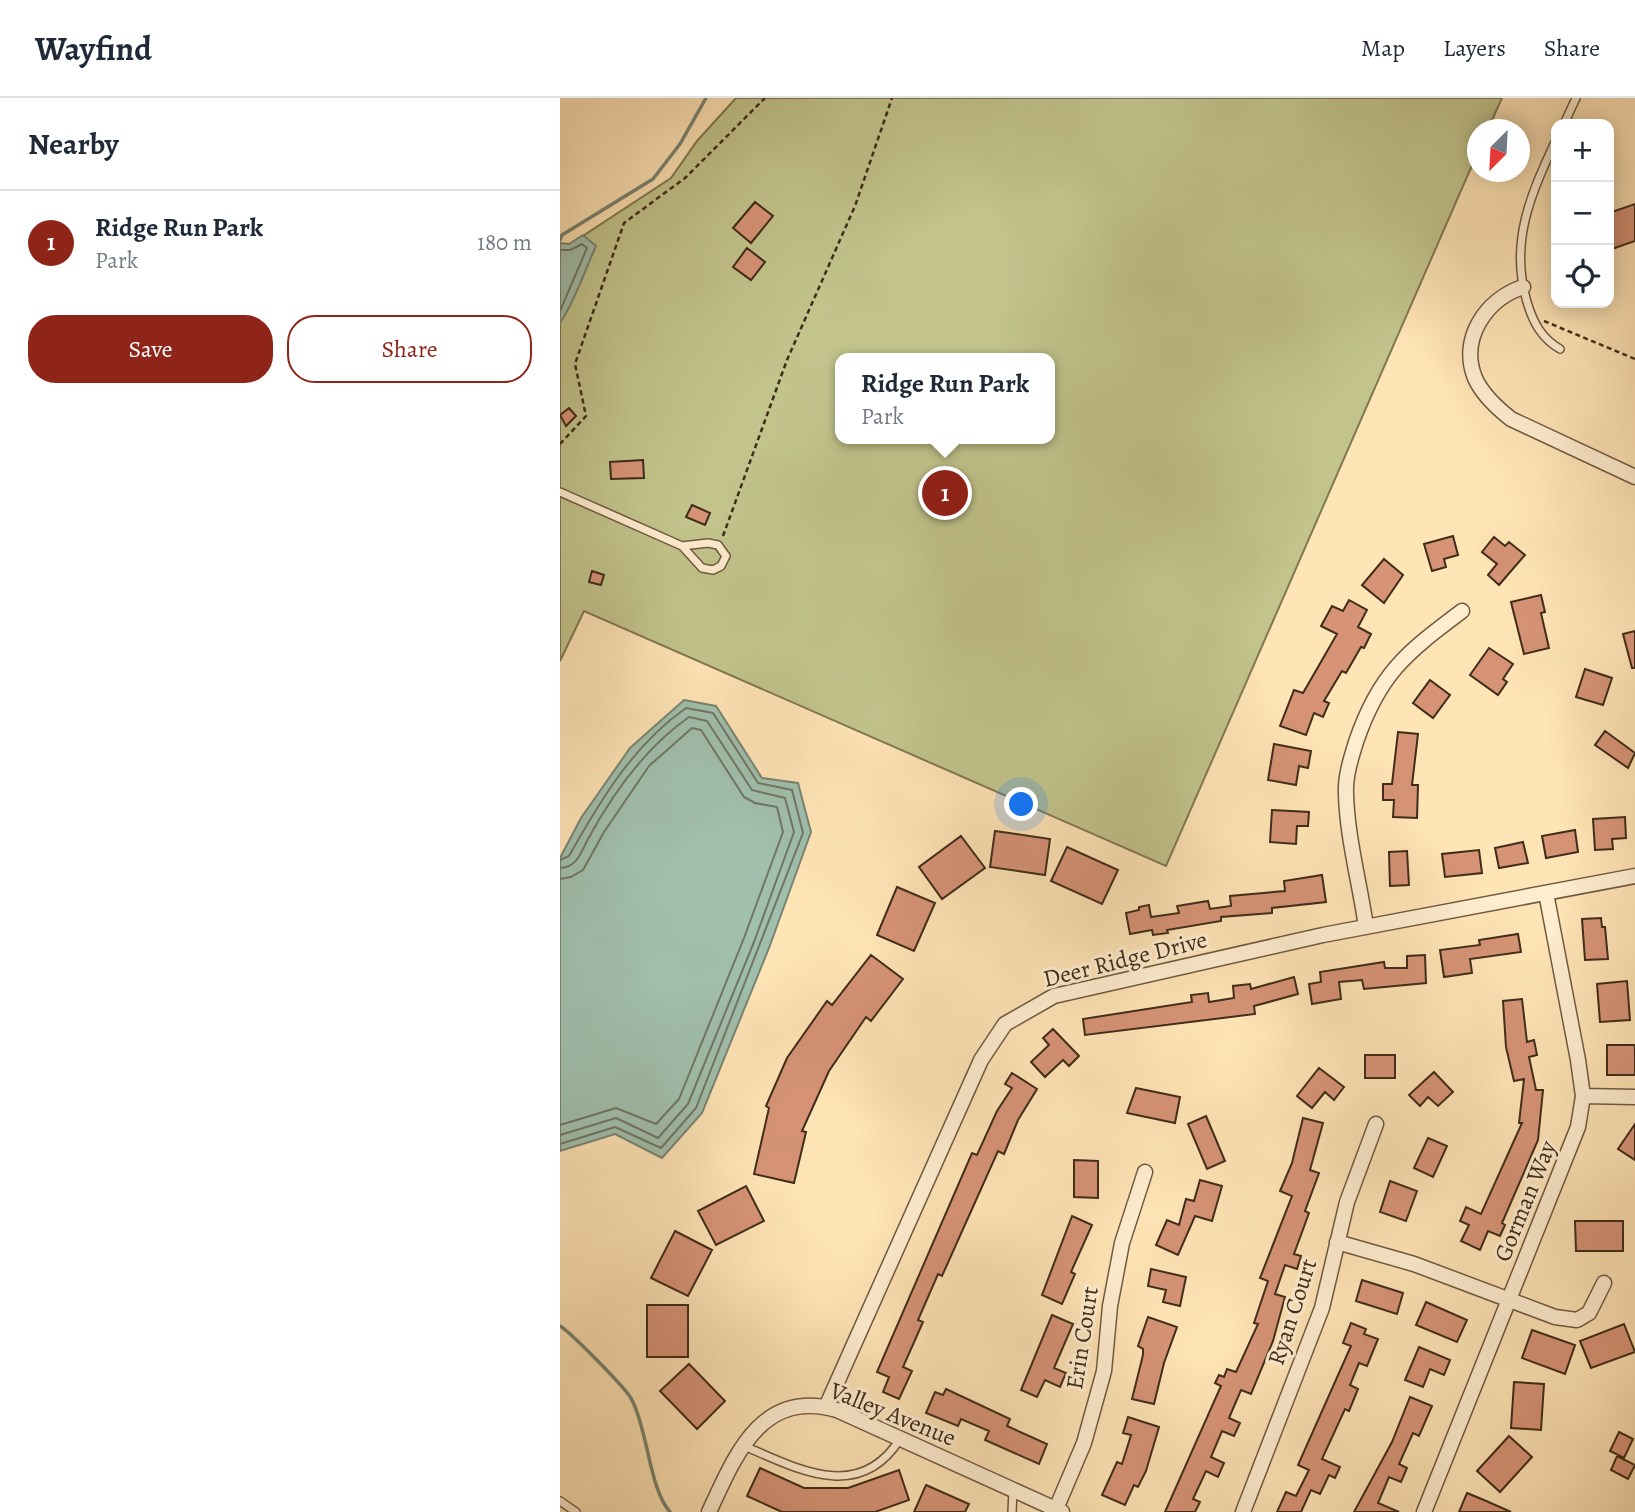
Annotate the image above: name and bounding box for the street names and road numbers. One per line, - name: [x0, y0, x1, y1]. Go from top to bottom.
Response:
- street label: Deer Ridge Drive: [1040, 923, 1210, 995]
- street label: Gorman Way: [1486, 1136, 1564, 1266]
- street label: Ryan Court: [1260, 1255, 1324, 1369]
- street label: Erin Court: [1058, 1284, 1106, 1392]
- street label: Valley Avenue: [824, 1374, 961, 1454]

